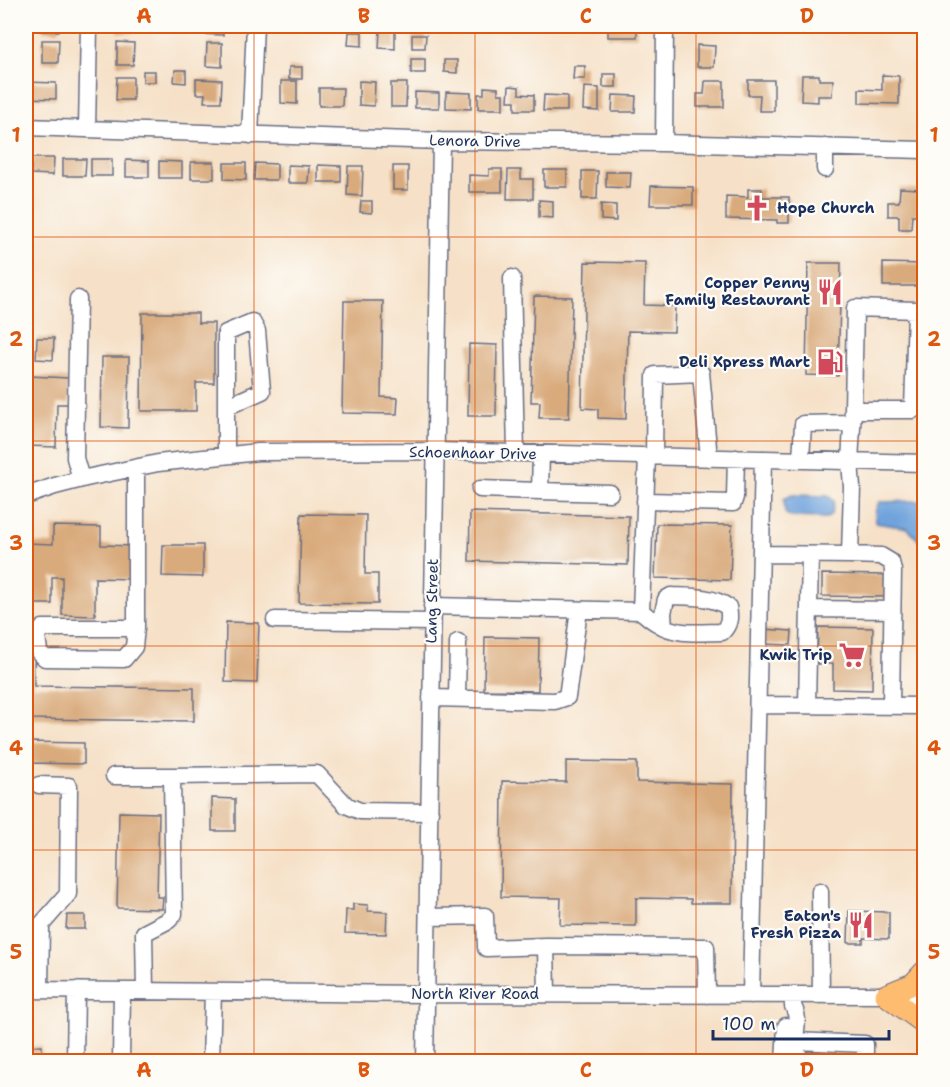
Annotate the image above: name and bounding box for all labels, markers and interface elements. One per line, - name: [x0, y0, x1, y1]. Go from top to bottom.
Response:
- text: A: [136, 3, 152, 29]
- text: B: [358, 3, 370, 29]
- text: C: [580, 3, 592, 29]
- text: D: [800, 3, 814, 29]
- text: 1: [11, 122, 21, 148]
- text: 1: [929, 122, 939, 148]
- street label: Lenora Drive: [429, 130, 521, 152]
- church icon: Hope Church: [742, 193, 772, 223]
- place label: Hope Church: [777, 198, 875, 218]
- place label: Copper Penny Family Restaurant: [665, 273, 810, 310]
- restaurant icon: Copper Penny Family Restaurant: [815, 277, 845, 307]
- text: 2: [9, 326, 23, 352]
- text: 2: [927, 326, 941, 352]
- fuel station icon: Deli Xpress Mart: [815, 347, 845, 377]
- place label: Deli Xpress Mart: [679, 352, 810, 372]
- street label: Schoenhaar Drive: [409, 442, 537, 464]
- text: 3: [9, 530, 23, 556]
- text: 3: [927, 530, 941, 556]
- street label: Lang Street: [421, 558, 443, 644]
- supermarket icon: Kwik Trip: [837, 640, 867, 670]
- place label: Kwik Trip: [759, 645, 832, 665]
- text: 4: [9, 735, 23, 761]
- text: 4: [927, 735, 941, 761]
- place label: Eaton's Fresh Pizza: [751, 906, 842, 943]
- restaurant icon: Eaton's Fresh Pizza: [846, 910, 876, 940]
- text: 5: [10, 939, 22, 965]
- text: 5: [928, 939, 940, 965]
- street label: North River Road: [411, 984, 539, 1004]
- scale bar: [713, 1003, 888, 1041]
- text: 100 m: [722, 1012, 776, 1036]
- text: A: [136, 1057, 152, 1083]
- text: B: [358, 1057, 370, 1083]
- text: C: [580, 1057, 592, 1083]
- text: D: [800, 1057, 814, 1083]

